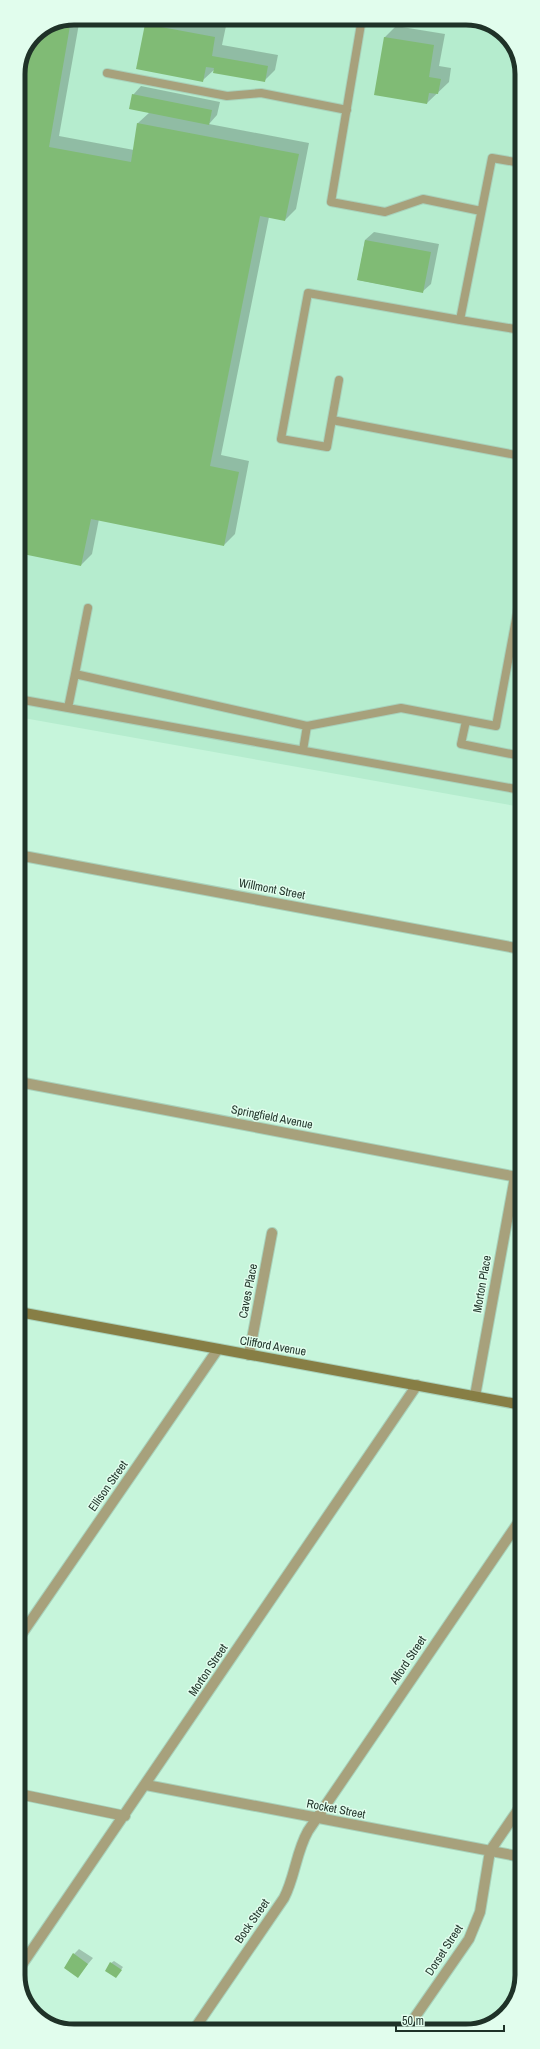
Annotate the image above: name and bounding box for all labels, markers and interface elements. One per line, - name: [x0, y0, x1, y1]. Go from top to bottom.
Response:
- street label: Willmont Street: [237, 875, 307, 903]
- street label: Springfield Avenue: [230, 1101, 314, 1133]
- street label: Morton Place: [469, 1254, 495, 1314]
- street label: Caves Place: [235, 1262, 261, 1320]
- street label: Clifford Avenue: [239, 1332, 307, 1360]
- street label: Ellison Street: [85, 1457, 131, 1515]
- street label: Alford Street: [386, 1633, 430, 1688]
- street label: Morton Street: [185, 1641, 231, 1699]
- street label: Rocket Street: [305, 1795, 367, 1823]
- street label: Bock Street: [231, 1895, 273, 1946]
- street label: Dorset Street: [422, 1921, 467, 1979]
- scale bar: [396, 2007, 504, 2033]
- text: 50 m: [402, 2013, 424, 2029]

